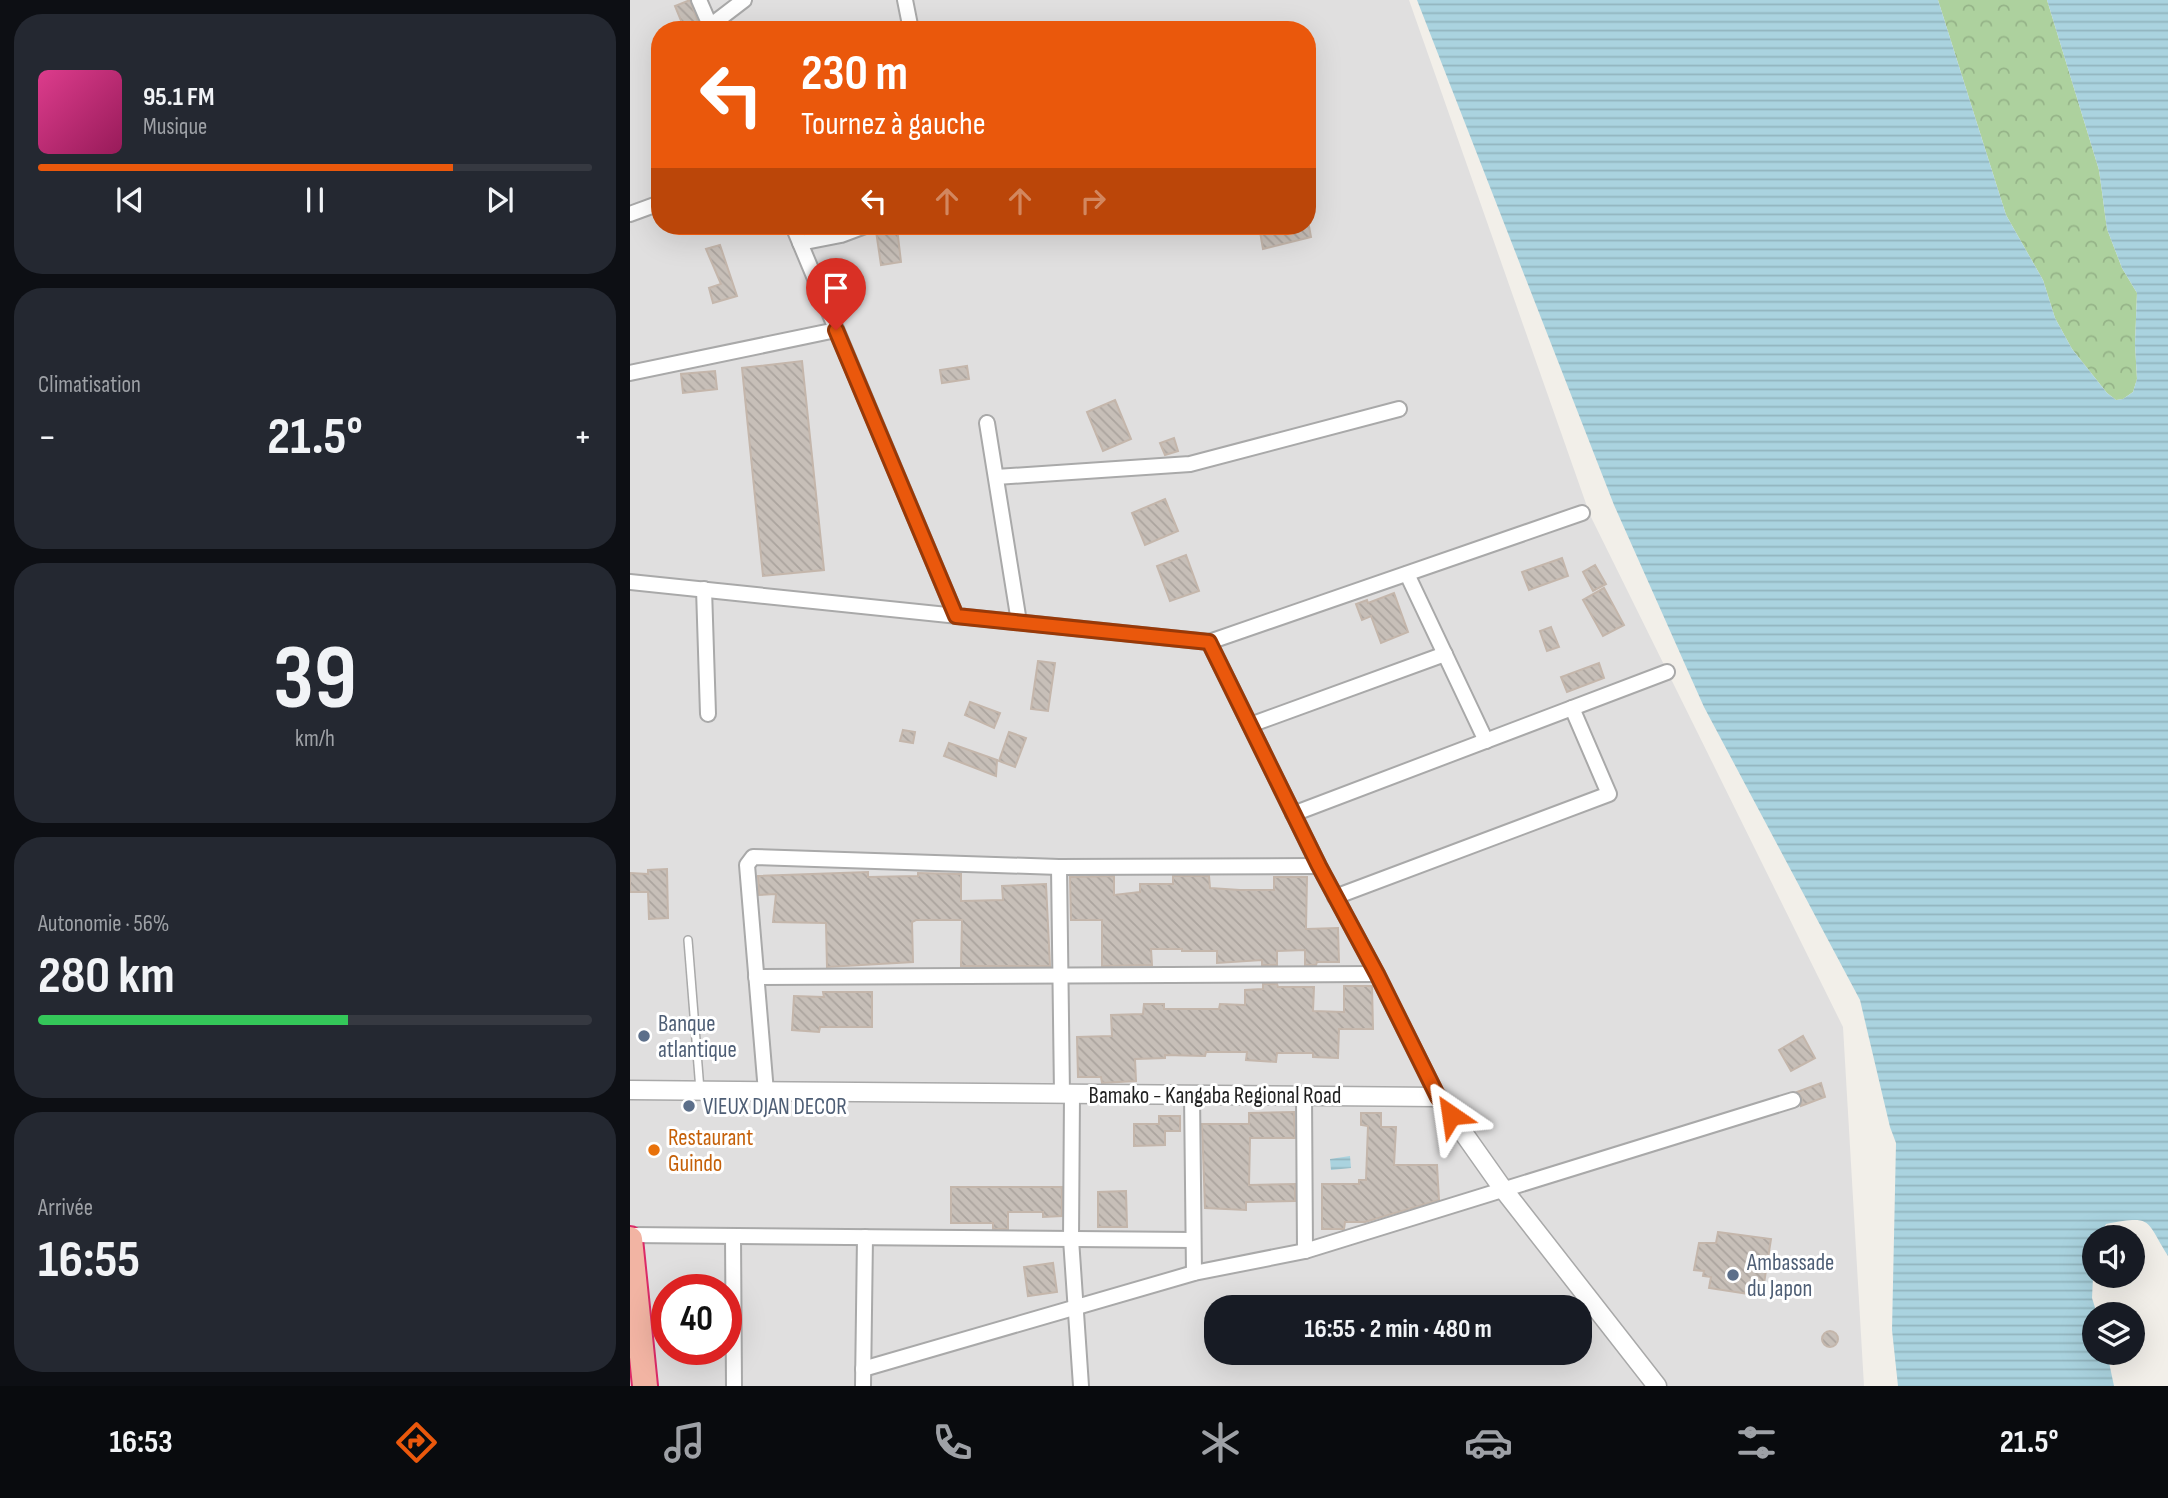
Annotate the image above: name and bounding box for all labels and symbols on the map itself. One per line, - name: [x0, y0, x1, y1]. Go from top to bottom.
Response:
- pin: [806, 258, 866, 330]
- place label: Banque atlantique: [658, 1010, 737, 1064]
- marker: Banque atlantique: [636, 1028, 652, 1044]
- position arrow: [1414, 1078, 1488, 1152]
- street label: Bamako - Kangaba Regional Road: [1089, 1082, 1341, 1110]
- place label: VIEUX DJAN DECOR: [703, 1093, 847, 1121]
- marker: VIEUX DJAN DECOR: [681, 1098, 697, 1114]
- place label: Restaurant Guindo: [668, 1124, 753, 1178]
- marker: Restaurant Guindo: [646, 1142, 662, 1158]
- place label: Ambassade du Japon: [1746, 1249, 1834, 1303]
- marker: Ambassade du Japon: [1725, 1267, 1741, 1283]
- speed limit sign: 40: [651, 1274, 742, 1365]

